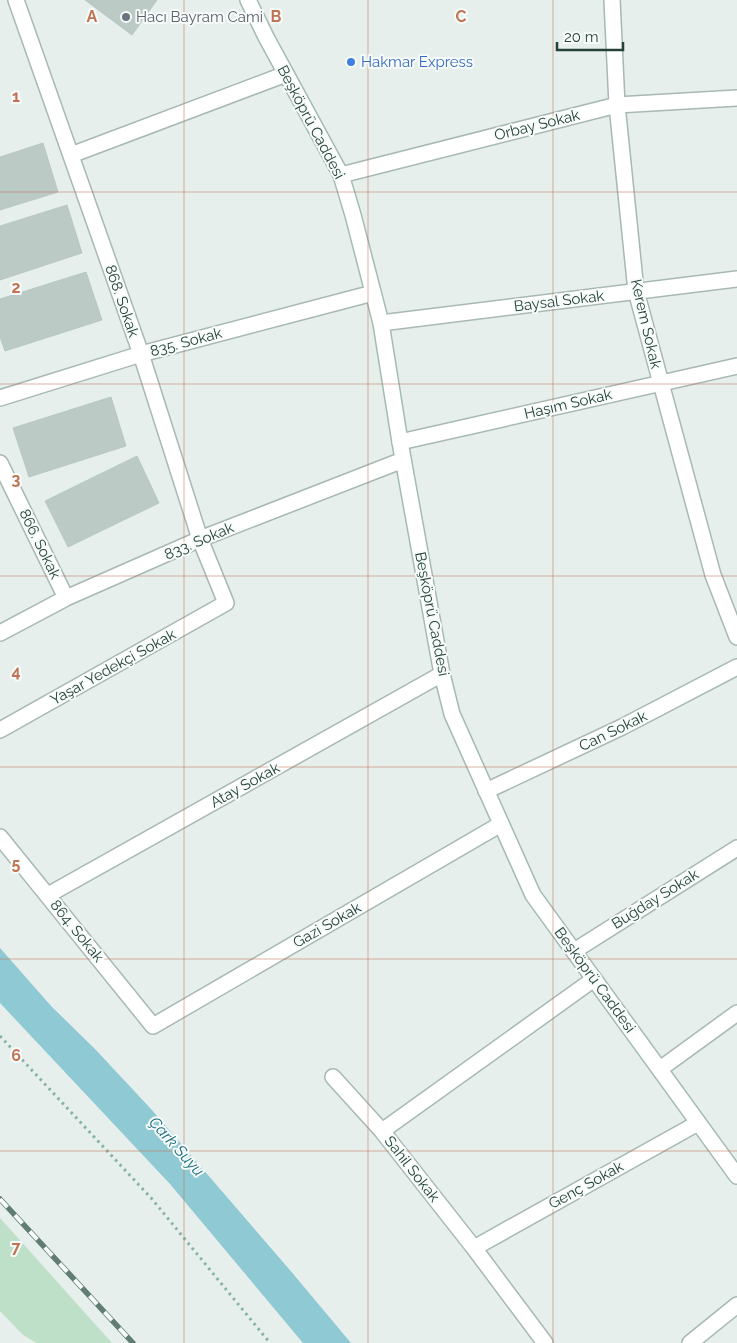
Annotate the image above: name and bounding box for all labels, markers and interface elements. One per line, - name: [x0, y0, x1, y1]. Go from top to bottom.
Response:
- text: A: [87, 7, 98, 26]
- text: B: [271, 7, 282, 26]
- text: C: [456, 7, 467, 26]
- place label: Hacı Bayram Cami: [136, 8, 263, 26]
- marker: Hacı Bayram Cami: [120, 11, 132, 23]
- scale bar: [557, 20, 623, 52]
- text: 20 m: [564, 28, 599, 46]
- place label: Hakmar Express: [361, 53, 473, 71]
- marker: Hakmar Express: [345, 56, 357, 68]
- street label: Beşköprü Caddesi: [273, 62, 349, 182]
- text: 1: [12, 87, 20, 106]
- street label: Orbay Sokak: [492, 106, 582, 144]
- street label: 868. Sokak: [101, 262, 143, 340]
- street label: Kerem Sokak: [627, 277, 665, 371]
- text: 2: [11, 278, 21, 297]
- street label: Baysal Sokak: [513, 287, 605, 315]
- street label: 835. Sokak: [148, 324, 224, 360]
- street label: Haşım Sokak: [522, 385, 614, 423]
- text: 3: [12, 470, 21, 489]
- street label: 866. Sokak: [15, 506, 65, 582]
- street label: 833. Sokak: [162, 518, 236, 564]
- street label: Beşköprü Caddesi: [411, 550, 453, 678]
- street label: Yaşar Yedekçi Sokak: [47, 625, 179, 709]
- text: 4: [11, 662, 21, 681]
- street label: Can Sokak: [576, 707, 650, 755]
- street label: Atay Sokak: [207, 759, 283, 811]
- text: 5: [12, 854, 21, 873]
- street label: Buğday Sokak: [608, 865, 702, 933]
- street label: 864. Sokak: [46, 896, 108, 966]
- street label: Gazi Sokak: [290, 898, 364, 952]
- street label: Beşköprü Caddesi: [551, 924, 639, 1036]
- text: 6: [11, 1046, 21, 1065]
- water label: Çark Suyu: [145, 1113, 208, 1180]
- street label: Sahil Sokak: [381, 1132, 443, 1206]
- street label: Genç Sokak: [546, 1157, 626, 1213]
- text: 7: [12, 1238, 21, 1257]

